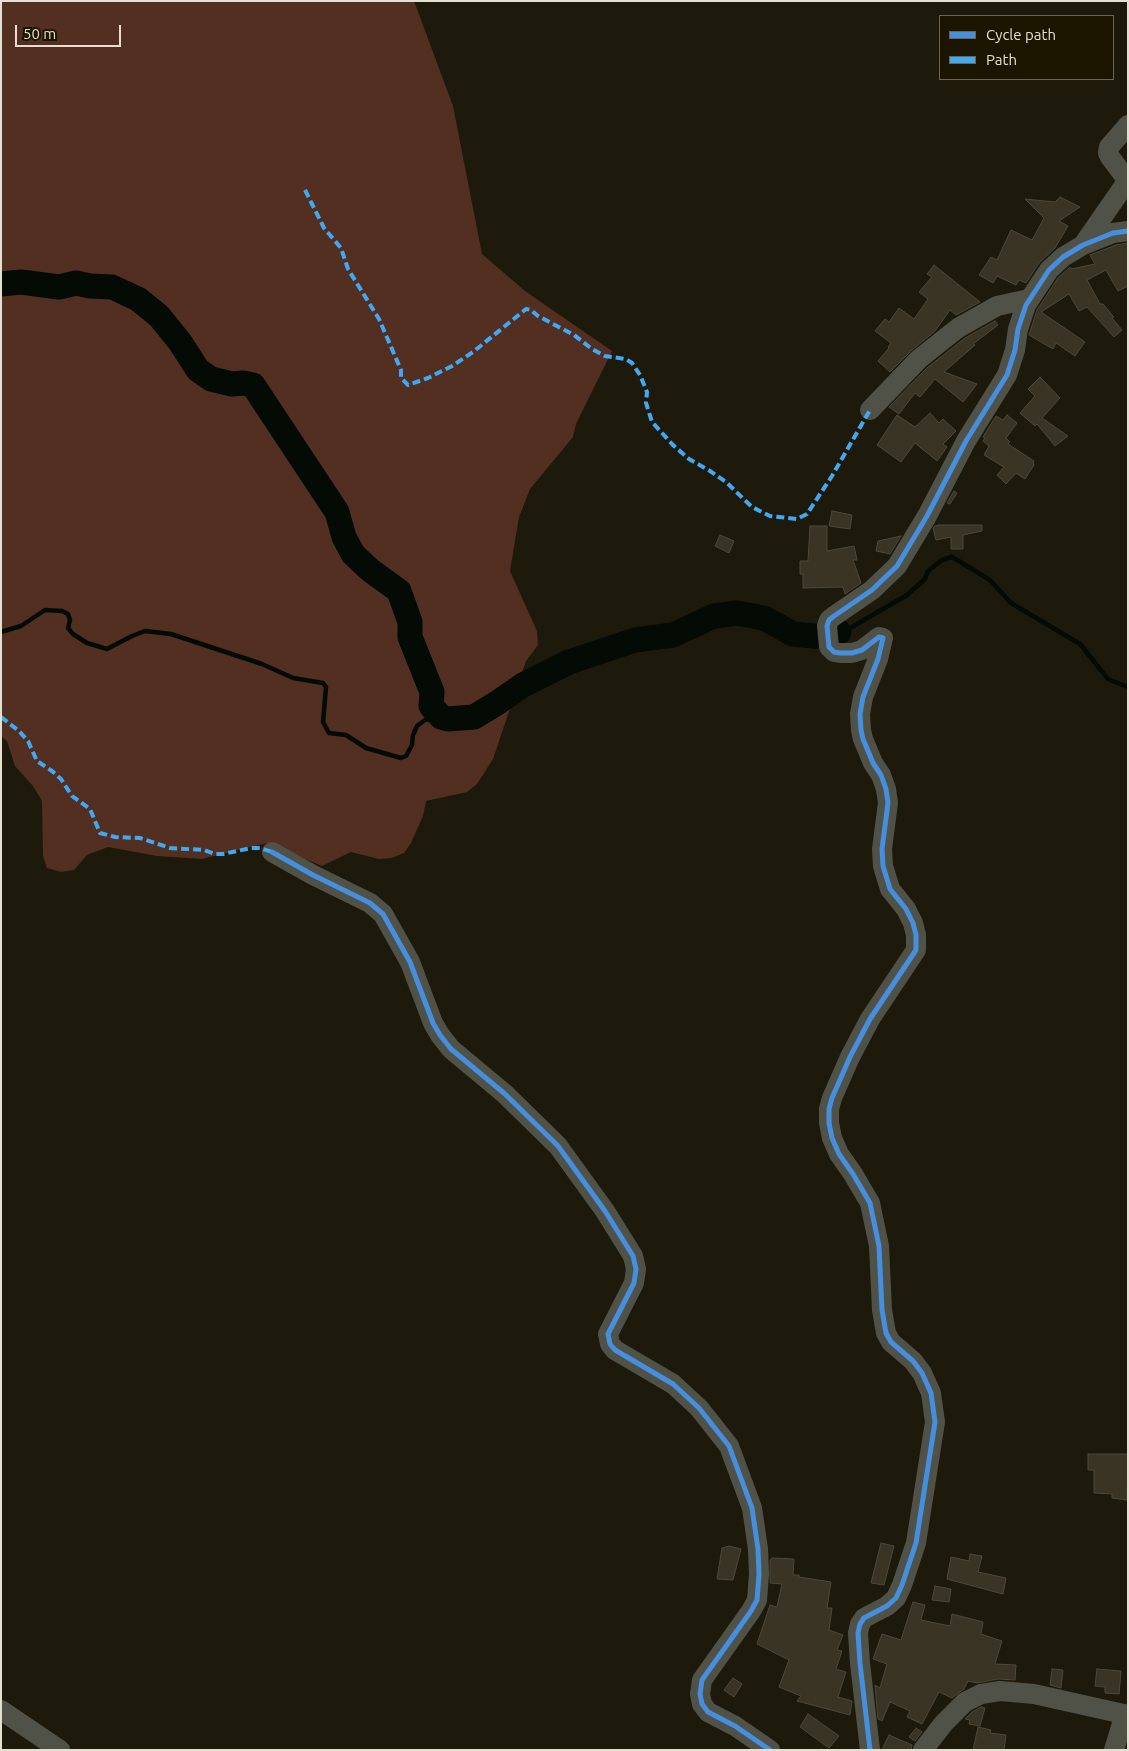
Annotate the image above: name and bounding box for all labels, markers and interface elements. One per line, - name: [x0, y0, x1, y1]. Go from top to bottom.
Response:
- scale bar: [18, 15, 124, 47]
- legend: [939, 15, 1114, 80]
- text: 50 m: [23, 25, 56, 42]
- text: Cycle path: [986, 26, 1056, 43]
- text: Path: [986, 51, 1017, 68]

